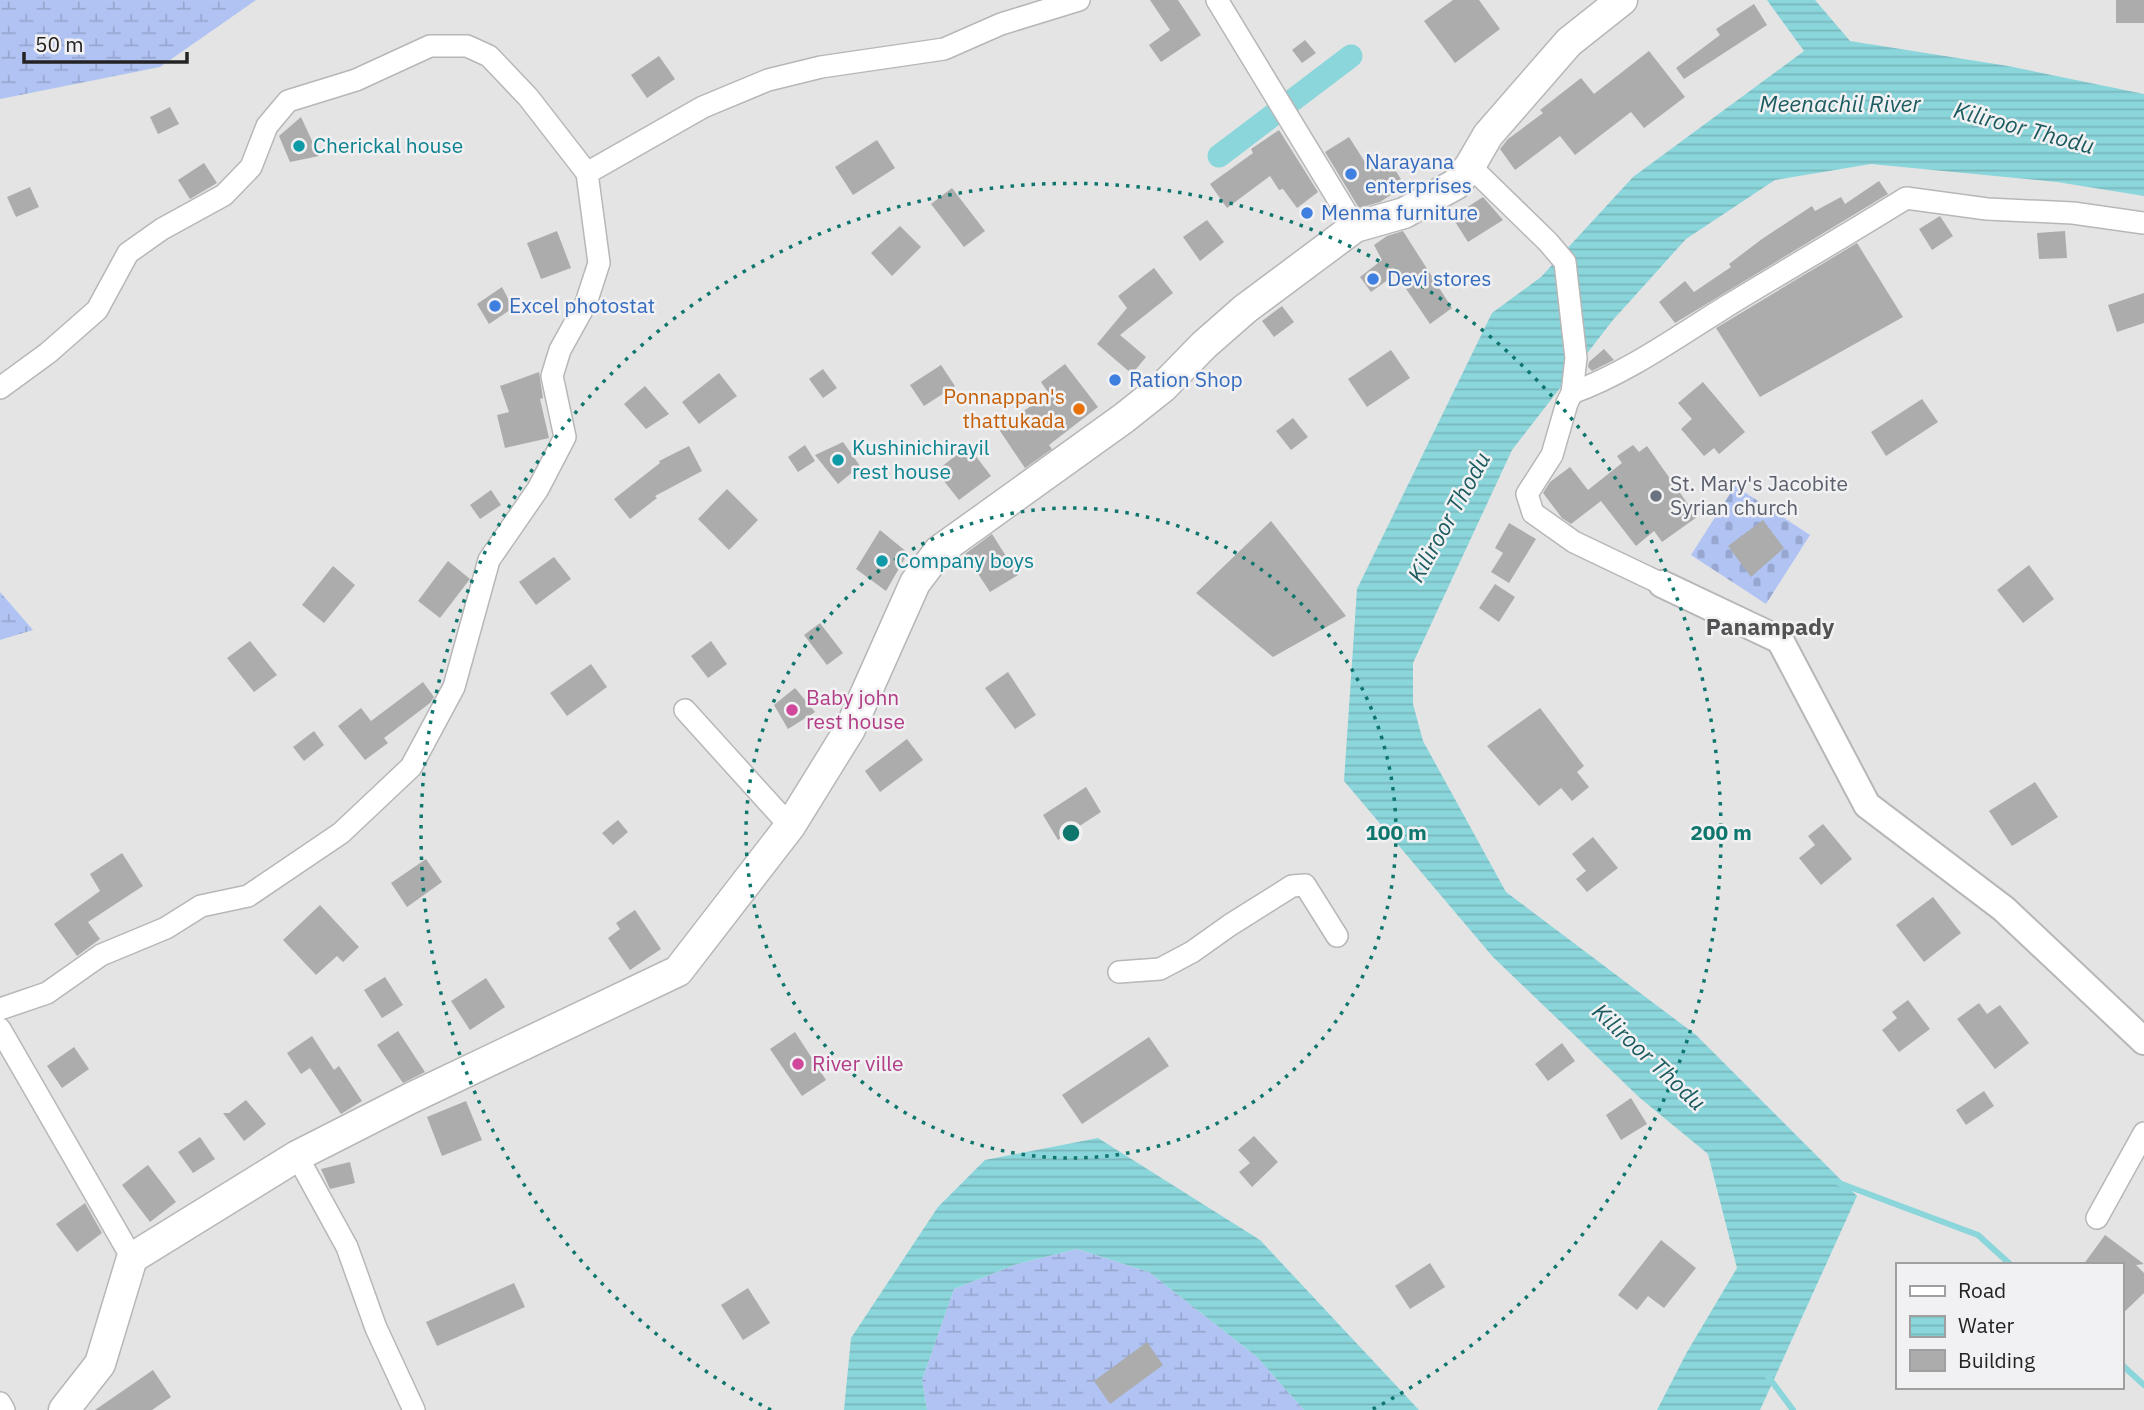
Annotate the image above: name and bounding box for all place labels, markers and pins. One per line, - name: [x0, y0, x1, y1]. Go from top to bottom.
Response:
- place label: Cherickal house: [313, 131, 463, 159]
- marker: Cherickal house: [291, 138, 307, 154]
- place label: Narayana enterprises: [1365, 147, 1472, 199]
- marker: Narayana enterprises: [1343, 166, 1359, 182]
- place label: Menma furniture: [1321, 198, 1478, 226]
- marker: Menma furniture: [1299, 205, 1315, 221]
- place label: Devi stores: [1387, 264, 1491, 292]
- marker: Devi stores: [1365, 271, 1381, 287]
- place label: Excel photostat: [509, 291, 655, 319]
- marker: Excel photostat: [487, 298, 503, 314]
- place label: Ration Shop: [1129, 365, 1243, 393]
- marker: Ration Shop: [1107, 372, 1123, 388]
- place label: Ponnappan's thattukada: [943, 382, 1065, 434]
- marker: Ponnappan's thattukada: [1071, 401, 1087, 417]
- place label: Kushinichirayil rest house: [852, 433, 990, 485]
- marker: Kushinichirayil rest house: [830, 452, 846, 468]
- place label: St. Mary's Jacobite Syrian church: [1670, 469, 1848, 521]
- marker: St. Mary's Jacobite Syrian church: [1648, 488, 1664, 504]
- place label: Company boys: [896, 546, 1034, 574]
- marker: Company boys: [874, 553, 890, 569]
- place label: Baby john rest house: [806, 683, 905, 735]
- marker: Baby john rest house: [784, 702, 800, 718]
- centre of rings: [1059, 821, 1083, 845]
- place label: River ville: [812, 1049, 903, 1077]
- marker: River ville: [790, 1056, 806, 1072]

